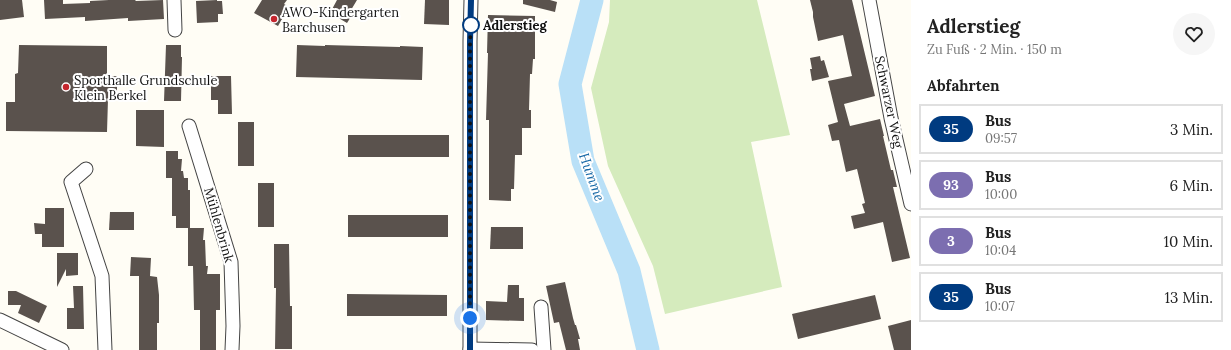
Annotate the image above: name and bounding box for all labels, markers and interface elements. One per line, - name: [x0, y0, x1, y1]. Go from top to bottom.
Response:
- place label: AWO-Kindergarten Barchusen: [281, 4, 399, 36]
- button: heart: [1173, 13, 1215, 55]
- marker: AWO-Kindergarten Barchusen: [269, 14, 279, 24]
- text: Adlerstieg: [927, 14, 1020, 38]
- marker: Adlerstieg: [462, 16, 480, 34]
- place label: Adlerstieg: [483, 17, 547, 34]
- text: Zu Fuß · 2 Min. · 150 m: [927, 41, 1062, 58]
- street label: Schwarzer Weg: [871, 54, 907, 150]
- place label: Sporthalle Grundschule Klein Berkel: [74, 72, 217, 104]
- text: Abfahrten: [927, 76, 1000, 95]
- marker: Sporthalle Grundschule Klein Berkel: [61, 82, 71, 92]
- text: Bus: [985, 111, 1011, 130]
- text: 35: [943, 120, 959, 138]
- text: 3 Min.: [1170, 120, 1213, 139]
- text: 09:57: [985, 130, 1017, 147]
- water label: Humme: [575, 150, 609, 204]
- text: Bus: [985, 167, 1011, 186]
- text: 93: [943, 176, 959, 194]
- text: 6 Min.: [1170, 176, 1213, 195]
- street label: Mühlenbrink: [200, 185, 238, 265]
- text: 10:00: [985, 186, 1017, 203]
- text: Bus: [985, 223, 1011, 242]
- text: 3: [947, 232, 955, 250]
- text: 10 Min.: [1163, 232, 1213, 251]
- text: 10:04: [985, 242, 1016, 259]
- text: Bus: [985, 279, 1011, 298]
- text: 35: [943, 288, 959, 306]
- text: 13 Min.: [1164, 288, 1213, 307]
- text: 10:07: [985, 298, 1015, 315]
- your location: [460, 308, 480, 328]

